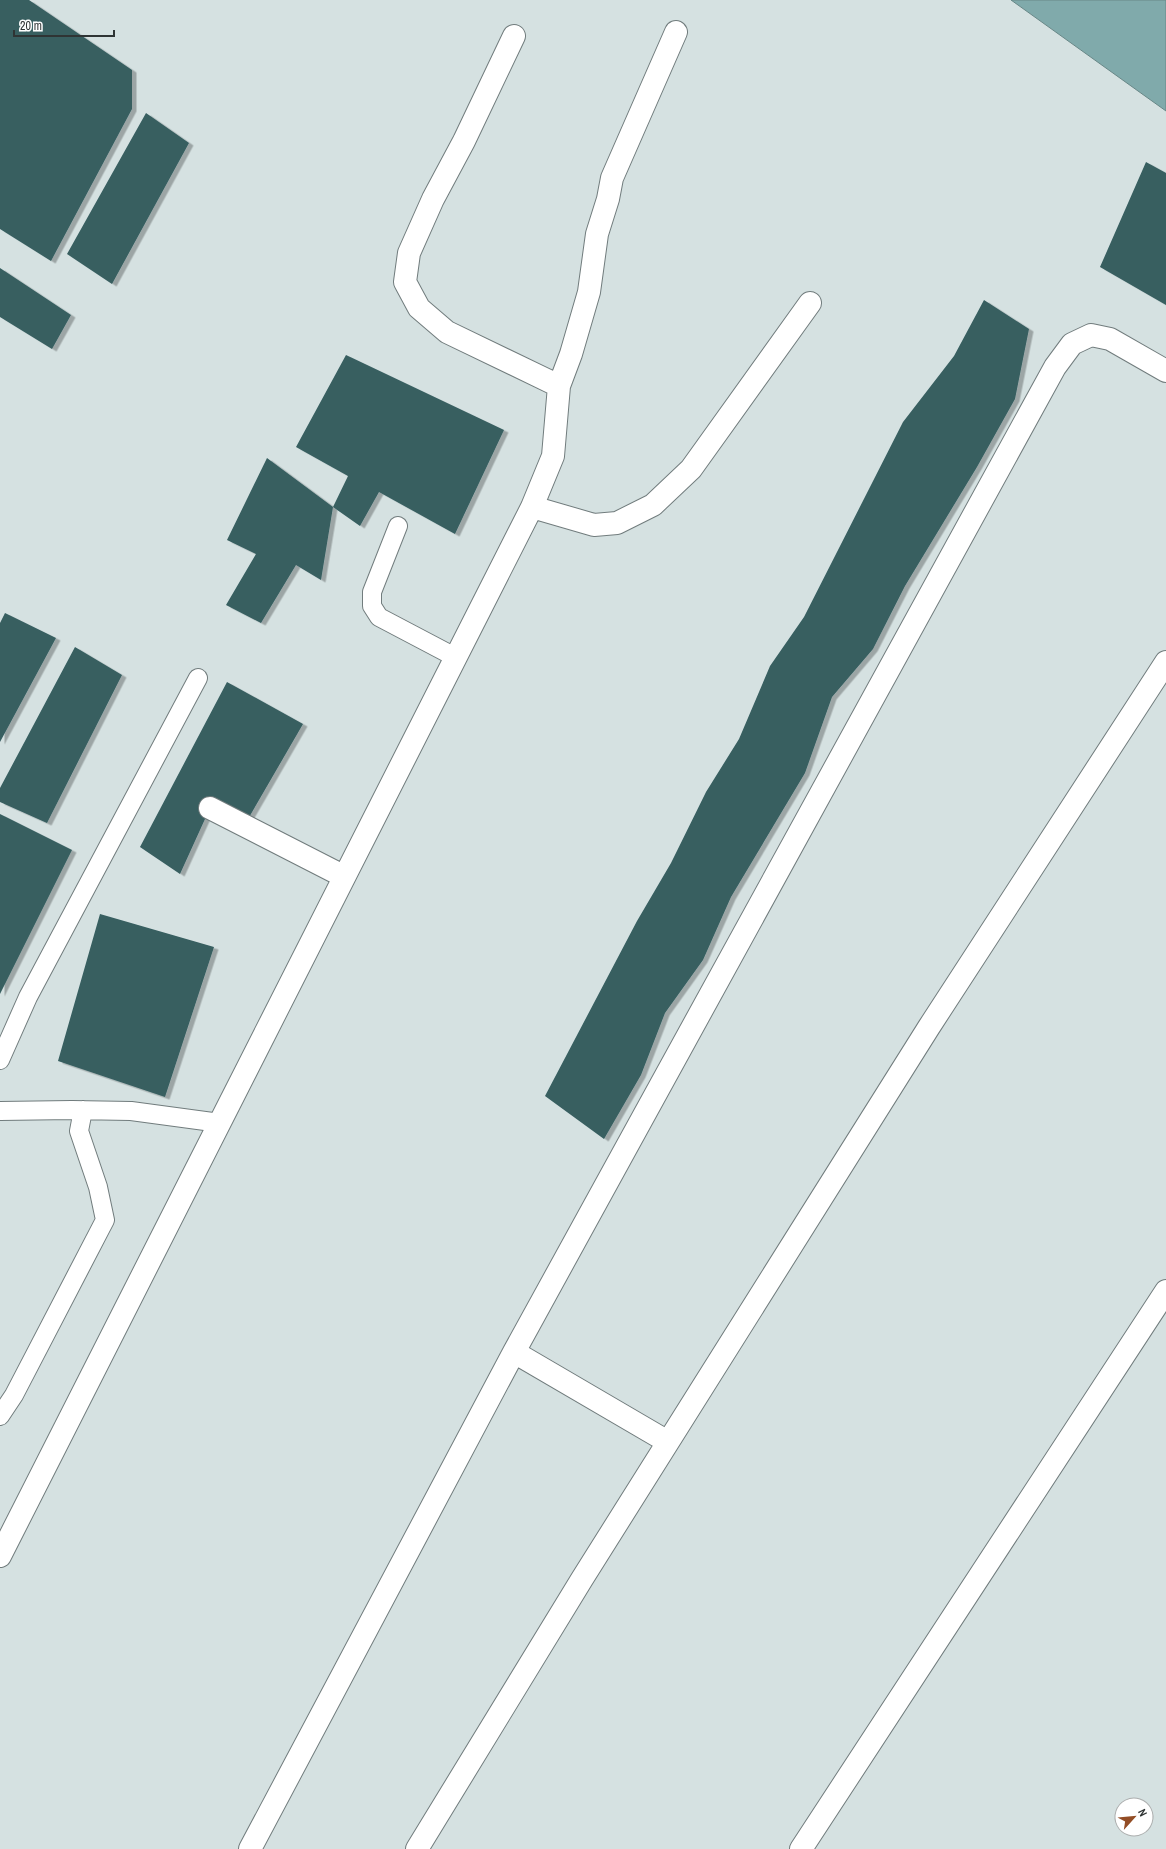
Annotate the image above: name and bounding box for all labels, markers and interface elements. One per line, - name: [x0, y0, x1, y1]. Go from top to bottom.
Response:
- scale bar: [14, 12, 114, 38]
- text: 20 m: [20, 18, 42, 34]
- north arrow: [1114, 1797, 1154, 1837]
- text: N: [1135, 1806, 1151, 1819]

